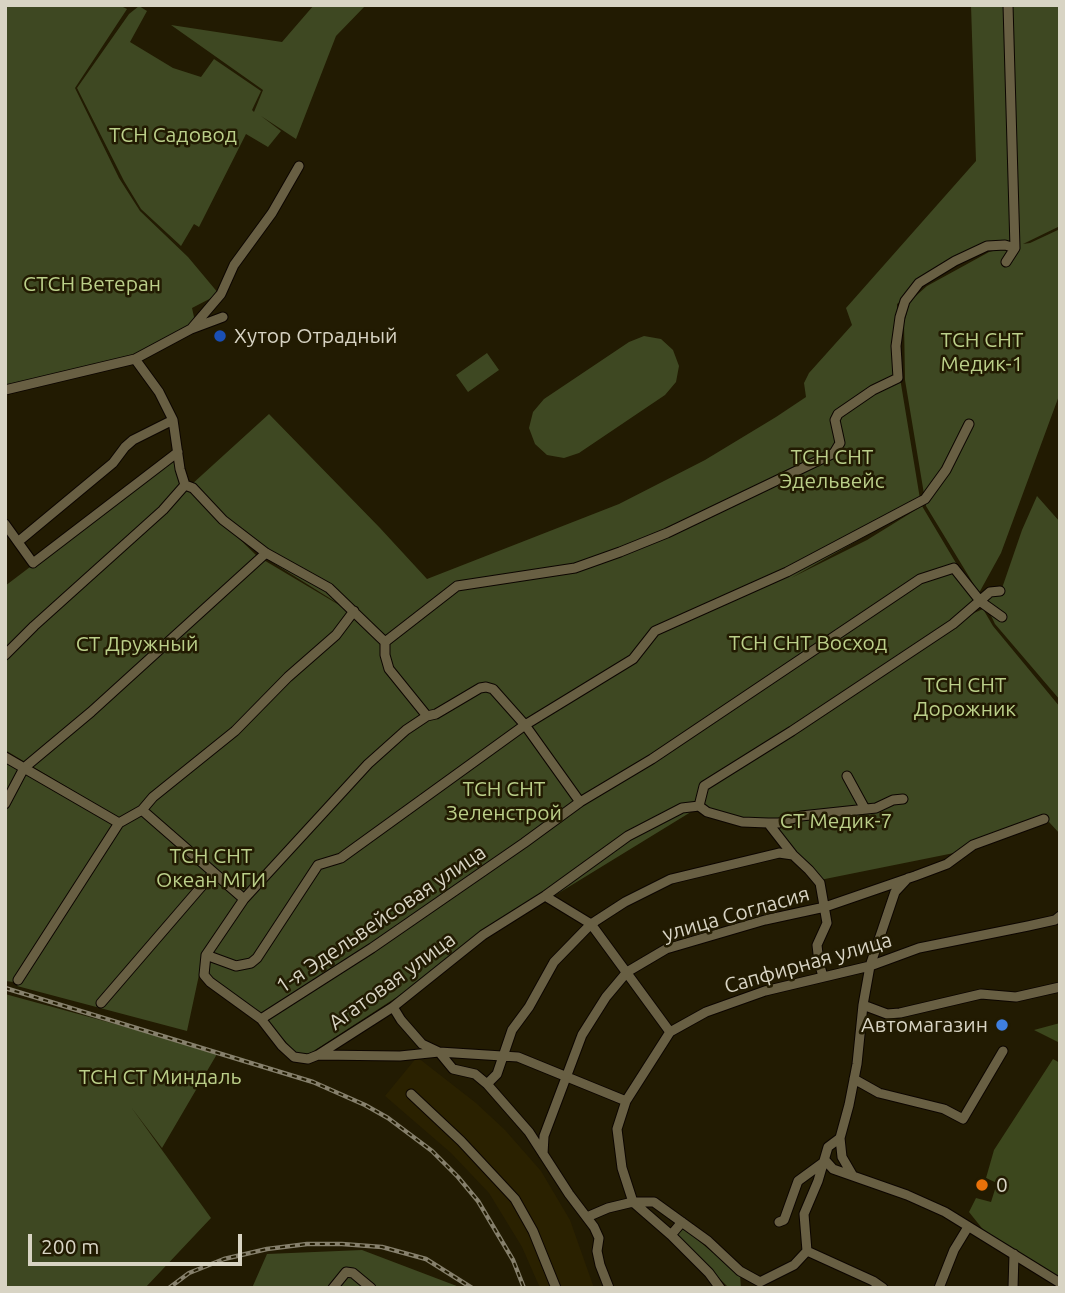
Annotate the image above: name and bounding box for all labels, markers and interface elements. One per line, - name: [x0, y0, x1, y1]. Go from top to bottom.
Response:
- park label: ТСН Садовод: [109, 122, 237, 148]
- park label: СТСН Ветеран: [23, 271, 161, 297]
- place label: Хутор Отрадный: [234, 323, 397, 349]
- park label: ТСН СНТ Медик-1: [941, 327, 1023, 377]
- marker: Хутор Отрадный: [212, 328, 228, 344]
- park label: ТСН СНТ Эдельвейс: [779, 444, 885, 494]
- park label: ТСН СНТ Восход: [729, 630, 887, 656]
- park label: СТ Дружный: [76, 631, 198, 657]
- park label: ТСН СНТ Дорожник: [914, 672, 1016, 722]
- park label: ТСН СНТ Зеленстрой: [446, 776, 562, 826]
- park label: СТ Медик-7: [780, 808, 892, 834]
- street label: 1-я Эдельвейсовая улица: [271, 839, 491, 999]
- park label: ТСН СНТ Океан МГИ: [156, 843, 266, 893]
- street label: улица Согласия: [660, 881, 812, 947]
- street label: Агатовая улица: [324, 927, 460, 1035]
- street label: Сапфирная улица: [721, 927, 895, 999]
- place label: Автомагазин: [861, 1012, 988, 1038]
- marker: Автомагазин: [994, 1017, 1010, 1033]
- park label: ТСН СТ Миндаль: [79, 1064, 241, 1090]
- place label: 0: [996, 1172, 1008, 1198]
- marker: 0: [974, 1177, 990, 1193]
- scale bar: [32, 1220, 245, 1264]
- text: 200 m: [41, 1234, 99, 1258]

